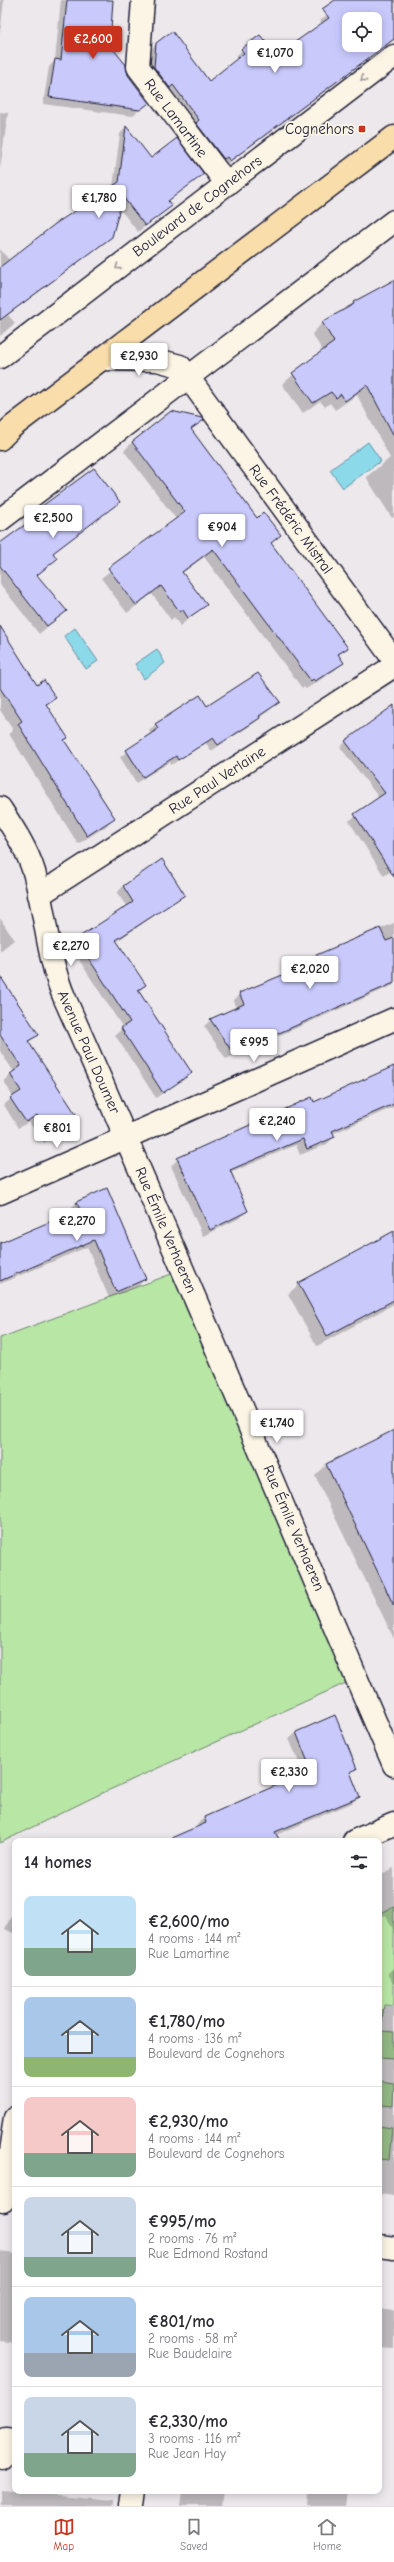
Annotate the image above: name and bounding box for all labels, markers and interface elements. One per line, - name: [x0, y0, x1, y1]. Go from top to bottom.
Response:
- map controls: [342, 12, 382, 52]
- button: locate: [342, 12, 382, 52]
- pin: €2,600: [60, 26, 126, 60]
- text: €2,600: [73, 31, 113, 46]
- pin: €1,070: [242, 40, 308, 74]
- text: €1,070: [256, 45, 294, 60]
- street label: Rue Lamartine: [141, 75, 212, 161]
- one-way arrow: [360, 75, 367, 82]
- place label: Cognehors: [285, 120, 354, 138]
- marker: Cognehors: [357, 124, 367, 134]
- street label: Boulevard de Cognehors: [129, 151, 265, 261]
- pin: €1,780: [66, 185, 132, 219]
- text: €1,780: [81, 190, 117, 205]
- one-way arrow: [115, 262, 122, 269]
- pin: €2,930: [106, 343, 172, 377]
- text: €2,930: [120, 348, 158, 363]
- street label: Rue Frédéric Mistral: [245, 461, 337, 577]
- pin: €2,500: [20, 505, 86, 539]
- text: €2,500: [33, 510, 73, 525]
- pin: €904: [198, 514, 246, 548]
- text: €904: [207, 519, 237, 534]
- street label: Rue Paul Verlaine: [165, 742, 269, 818]
- pin: €2,270: [38, 933, 104, 967]
- text: €2,270: [52, 938, 90, 953]
- pin: €2,020: [277, 956, 343, 990]
- text: €2,020: [290, 961, 330, 976]
- street label: Avenue Paul Doumer: [54, 988, 124, 1116]
- pin: €995: [230, 1029, 278, 1063]
- text: €995: [239, 1034, 269, 1049]
- pin: €2,240: [244, 1108, 310, 1142]
- text: €2,240: [258, 1113, 296, 1128]
- pin: €801: [33, 1115, 81, 1149]
- text: €801: [43, 1120, 71, 1135]
- street label: Rue Émile Verhaeren: [131, 1164, 202, 1296]
- pin: €2,270: [44, 1208, 110, 1242]
- text: €2,270: [58, 1213, 96, 1228]
- pin: €1,740: [244, 1410, 310, 1444]
- text: €1,740: [260, 1415, 294, 1430]
- street label: Rue Émile Verhaeren: [259, 1462, 330, 1594]
- pin: €2,330: [256, 1759, 322, 1793]
- text: €2,330: [270, 1764, 308, 1779]
- icon: filters: [348, 1851, 370, 1873]
- text: 14 homes: [24, 1853, 91, 1872]
- icon: home: [56, 1912, 104, 1960]
- text: €2,600/mo: [148, 1912, 230, 1931]
- text: 4 rooms · 144 m²: [148, 1931, 241, 1946]
- text: Rue Lamartine: [148, 1946, 229, 1961]
- text: €1,780/mo: [148, 2012, 225, 2031]
- icon: home: [56, 2013, 104, 2061]
- text: 4 rooms · 136 m²: [148, 2031, 242, 2046]
- text: Boulevard de Cognehors: [148, 2046, 284, 2061]
- text: €2,930/mo: [148, 2112, 228, 2131]
- icon: home: [56, 2113, 104, 2161]
- text: 4 rooms · 144 m²: [148, 2131, 241, 2146]
- text: Boulevard de Cognehors: [148, 2146, 284, 2161]
- text: €995/mo: [148, 2212, 216, 2231]
- icon: home: [56, 2213, 104, 2261]
- text: 2 rooms · 76 m²: [148, 2231, 236, 2246]
- text: Rue Edmond Rostand: [148, 2246, 268, 2261]
- text: €801/mo: [148, 2312, 215, 2331]
- icon: home: [56, 2313, 104, 2361]
- text: 2 rooms · 58 m²: [148, 2331, 237, 2346]
- text: Rue Baudelaire: [148, 2346, 232, 2361]
- text: €2,330/mo: [148, 2412, 228, 2431]
- icon: home: [56, 2413, 104, 2461]
- text: 3 rooms · 116 m²: [148, 2431, 240, 2446]
- text: Rue Jean Hay: [148, 2446, 226, 2461]
- tab: Map: [53, 2516, 75, 2553]
- tab: Saved: [180, 2516, 208, 2553]
- tab: Home: [313, 2516, 341, 2553]

